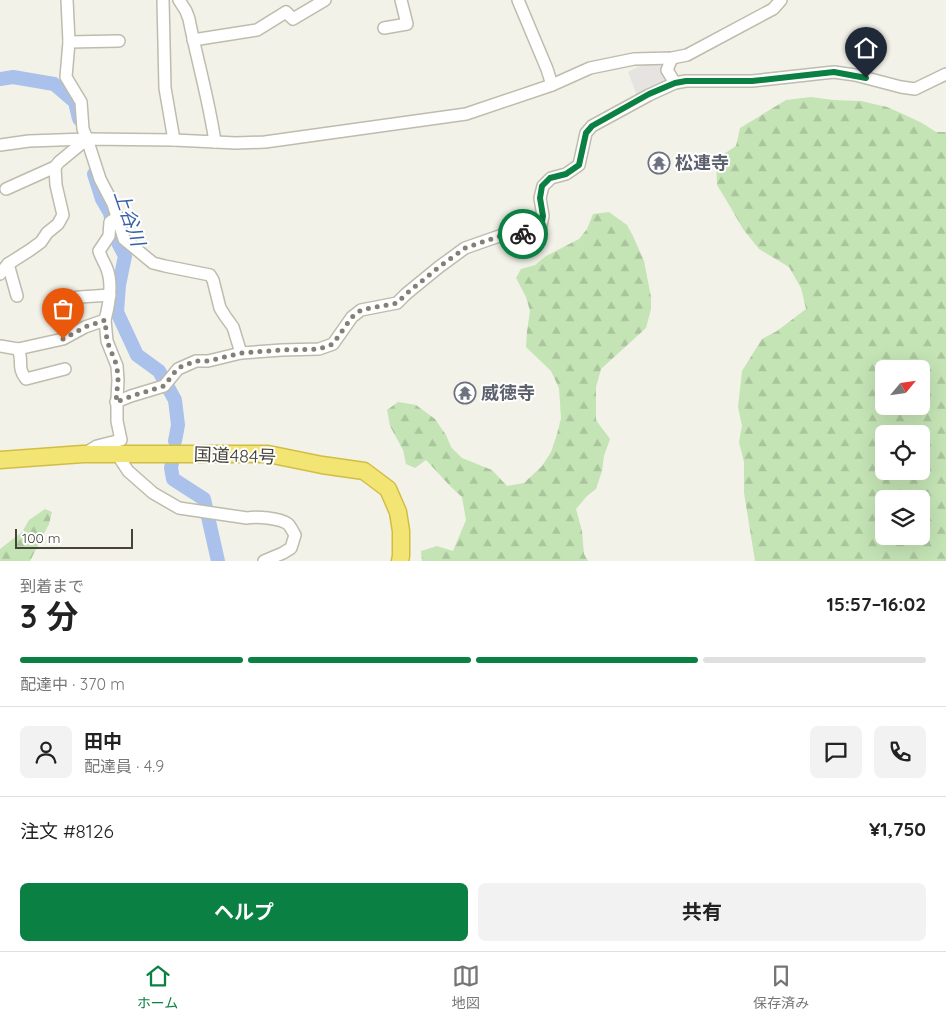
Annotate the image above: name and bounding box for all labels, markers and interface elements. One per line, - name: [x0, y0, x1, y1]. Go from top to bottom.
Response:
- pin: [845, 27, 887, 78]
- icon: home: [852, 34, 880, 62]
- temple icon: 松連寺: [647, 151, 671, 175]
- place label: 松連寺: [675, 151, 729, 174]
- water label: 上谷川: [109, 187, 151, 251]
- courier: [498, 209, 548, 259]
- icon: bike: [509, 220, 537, 248]
- pin: [42, 288, 84, 339]
- icon: bag: [49, 295, 77, 323]
- north arrow: [875, 360, 930, 415]
- map controls: [875, 360, 930, 545]
- temple icon: 威徳寺: [453, 381, 477, 405]
- place label: 威徳寺: [481, 381, 535, 404]
- button: locate: [875, 425, 930, 480]
- street label: 国道484号: [193, 443, 277, 468]
- button: layers: [875, 490, 930, 545]
- scale bar: [15, 526, 132, 549]
- text: 100 m: [22, 529, 60, 547]
- text: 到着まで: [20, 576, 84, 596]
- text: 15:57–16:02: [826, 592, 926, 616]
- text: 3 分: [20, 596, 78, 636]
- text: 配達中 · 370 m: [20, 674, 125, 694]
- button: person: [20, 726, 72, 778]
- button: chat: [810, 726, 862, 778]
- button: phone: [874, 726, 926, 778]
- text: 田中: [84, 729, 122, 753]
- text: 配達員 · 4.9: [84, 756, 164, 776]
- text: ¥1,750: [869, 817, 926, 841]
- text: 注文 #8126: [20, 819, 114, 843]
- button: ヘルプ: [20, 883, 468, 941]
- button: 共有: [478, 883, 926, 941]
- tab: ホーム: [137, 962, 178, 1012]
- tab: 地図: [452, 962, 480, 1012]
- tab: 保存済み: [753, 962, 809, 1012]

